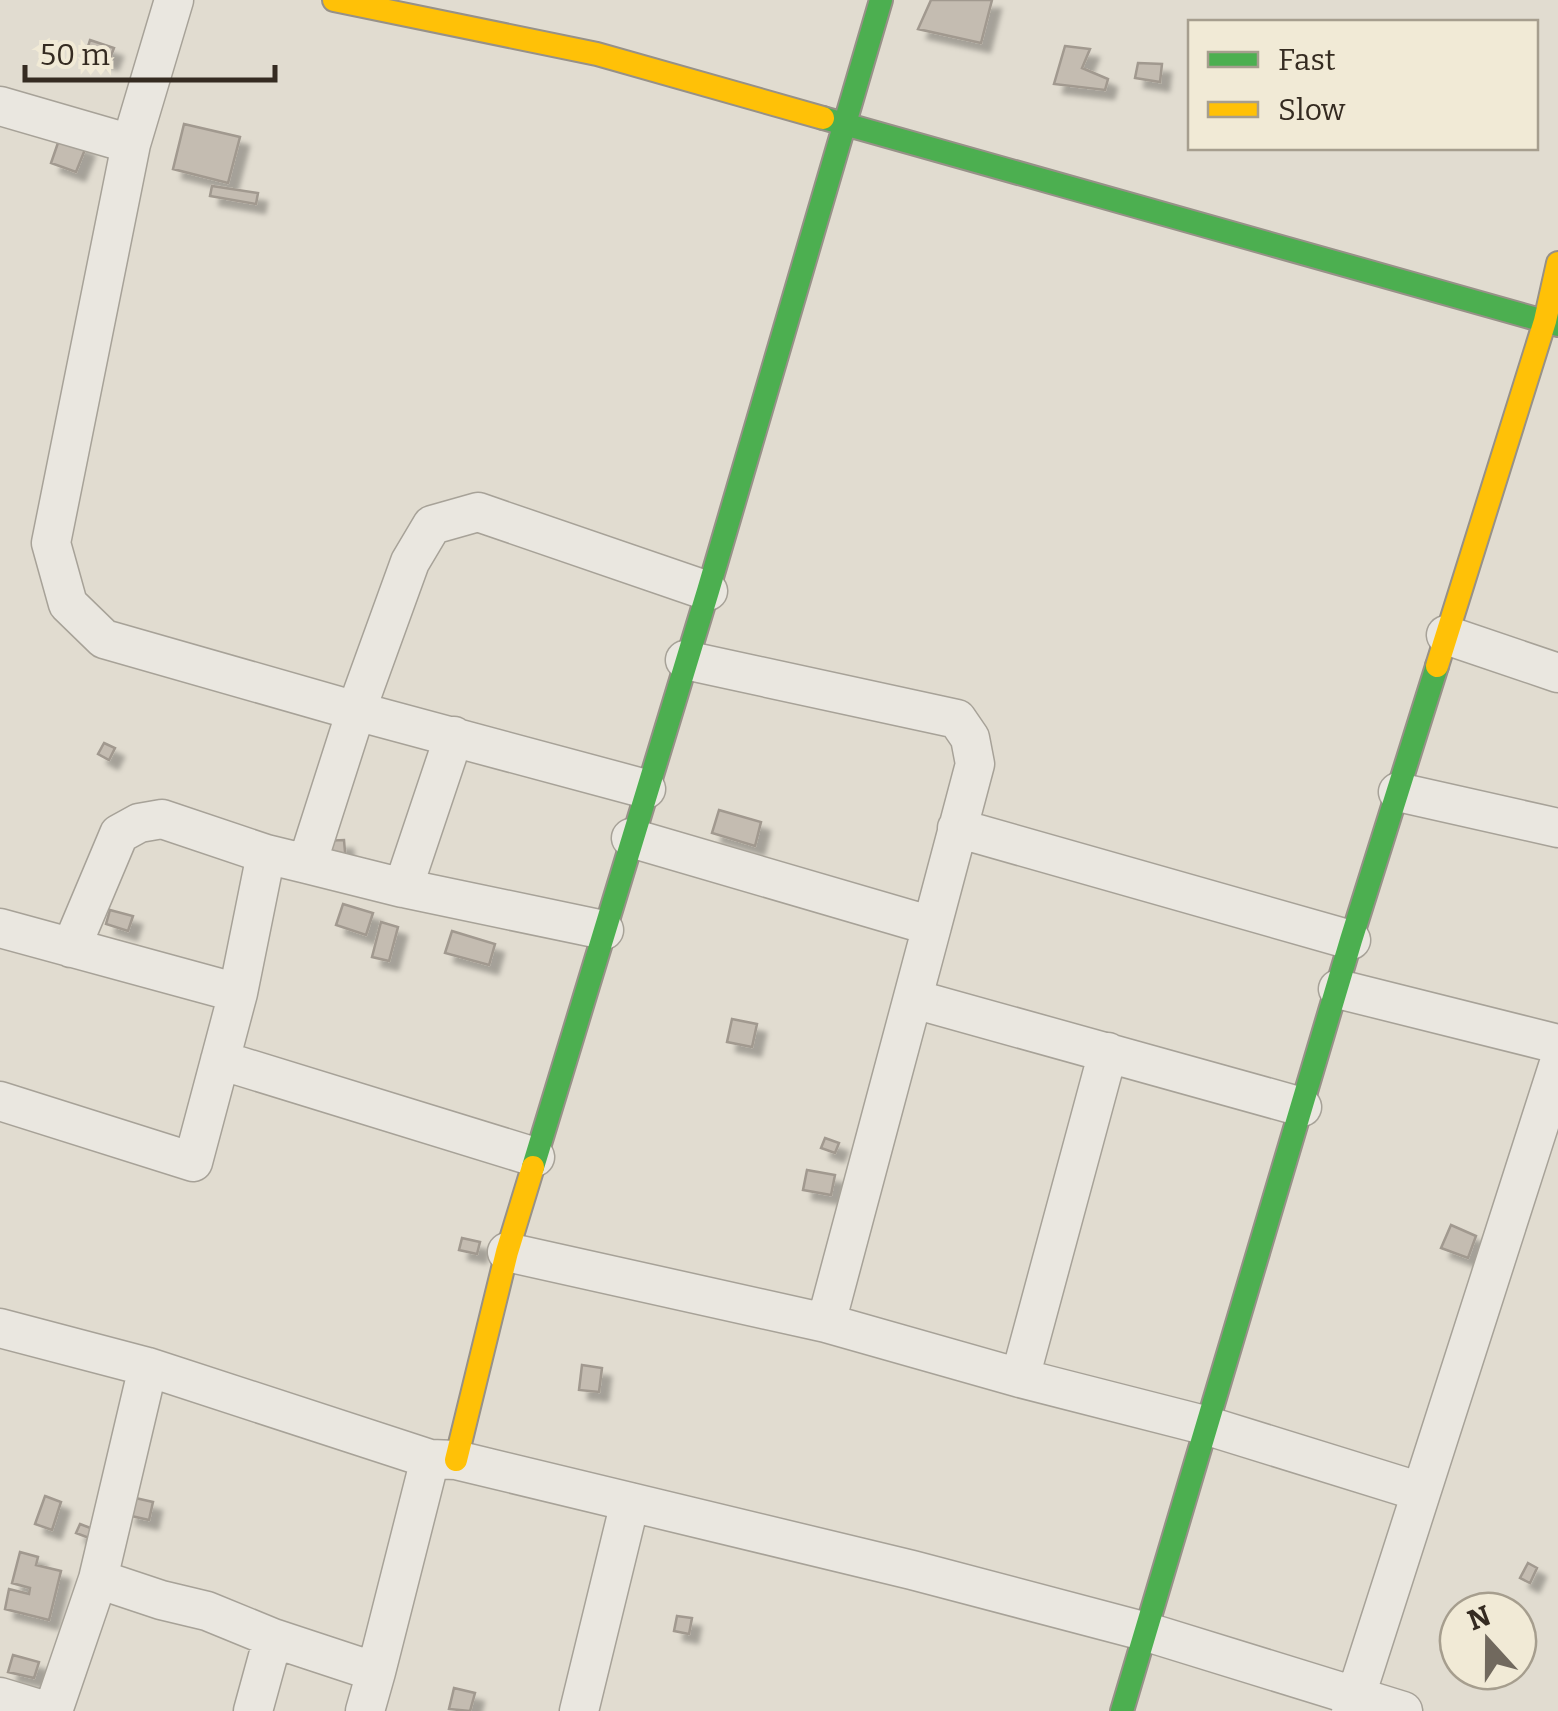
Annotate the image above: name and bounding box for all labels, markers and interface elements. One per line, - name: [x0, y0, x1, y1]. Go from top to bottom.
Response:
- scale bar: [25, 20, 275, 82]
- legend: [1188, 20, 1538, 150]
- text: 50 m: [40, 37, 110, 73]
- text: Fast: [1278, 42, 1336, 78]
- text: Slow: [1278, 92, 1346, 128]
- north arrow: [1438, 1591, 1538, 1691]
- text: N: [1463, 1599, 1495, 1637]

